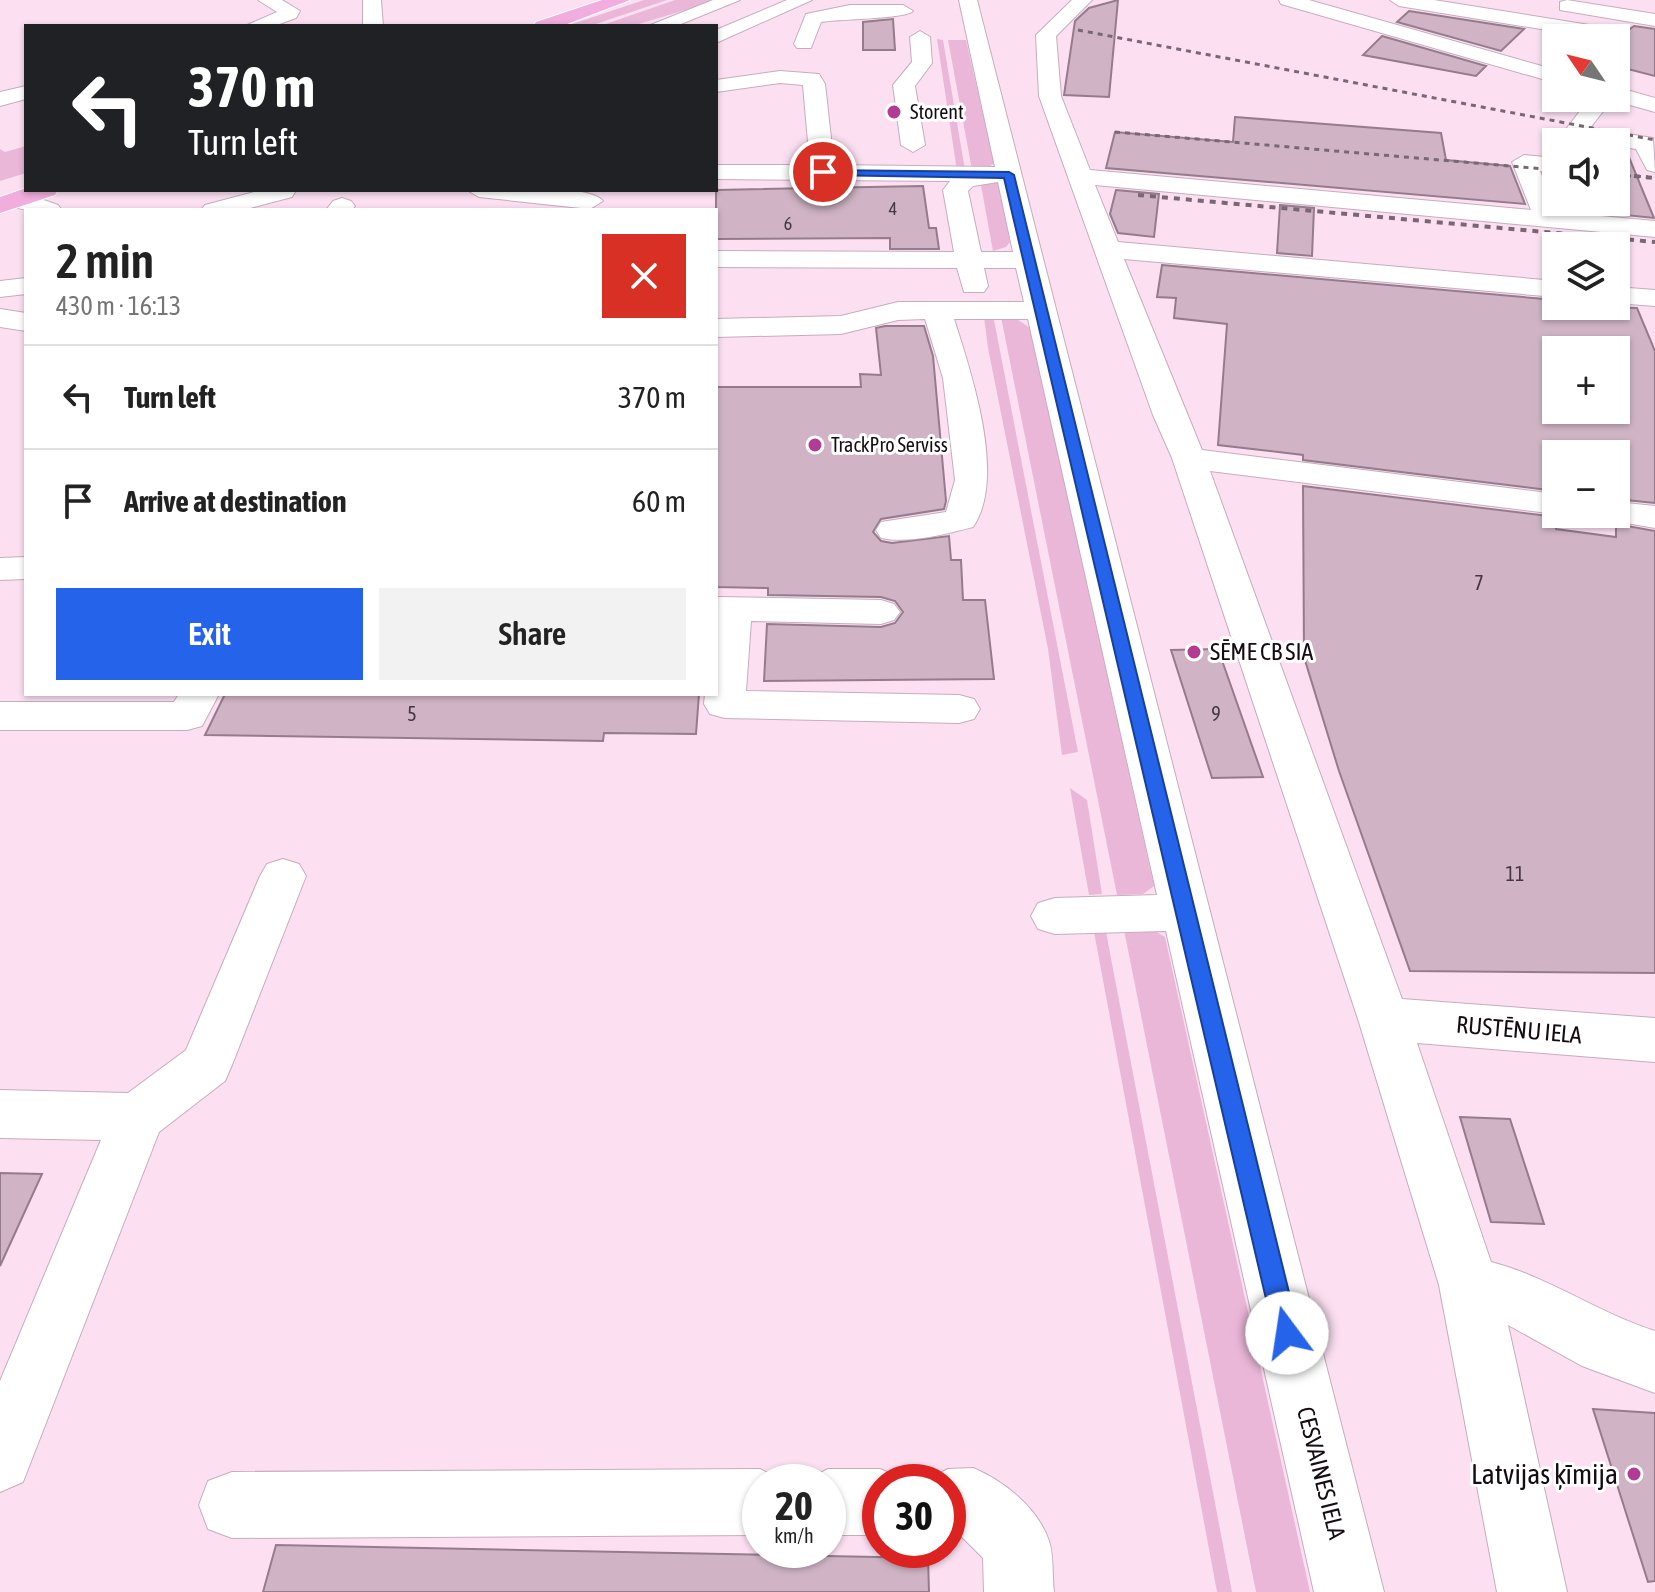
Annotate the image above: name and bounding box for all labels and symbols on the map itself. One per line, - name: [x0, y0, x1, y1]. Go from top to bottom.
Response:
- north arrow: [1542, 24, 1630, 112]
- place label: Storent: [910, 100, 964, 123]
- marker: Storent: [885, 103, 903, 121]
- pin: [789, 138, 857, 206]
- house number: 4: [889, 198, 897, 219]
- house number: 6: [784, 213, 792, 234]
- place label: TrackPro Serviss: [831, 433, 948, 456]
- marker: TrackPro Serviss: [806, 436, 824, 454]
- house number: 7: [1474, 571, 1484, 594]
- place label: SĒME CB SIA: [1210, 638, 1314, 665]
- marker: SĒME CB SIA: [1185, 643, 1203, 661]
- house number: 5: [407, 702, 417, 725]
- house number: 9: [1211, 702, 1221, 725]
- house number: 11: [1506, 862, 1524, 885]
- street label: RUSTĒNU IELA: [1455, 1011, 1583, 1048]
- position arrow: [1245, 1291, 1329, 1375]
- street label: CESVAINES IELA: [1292, 1404, 1351, 1542]
- place label: Latvijas ķīmija: [1471, 1458, 1618, 1490]
- speed limit sign: 30: [862, 1464, 966, 1568]
- marker: Latvijas ķīmija: [1625, 1465, 1643, 1483]

